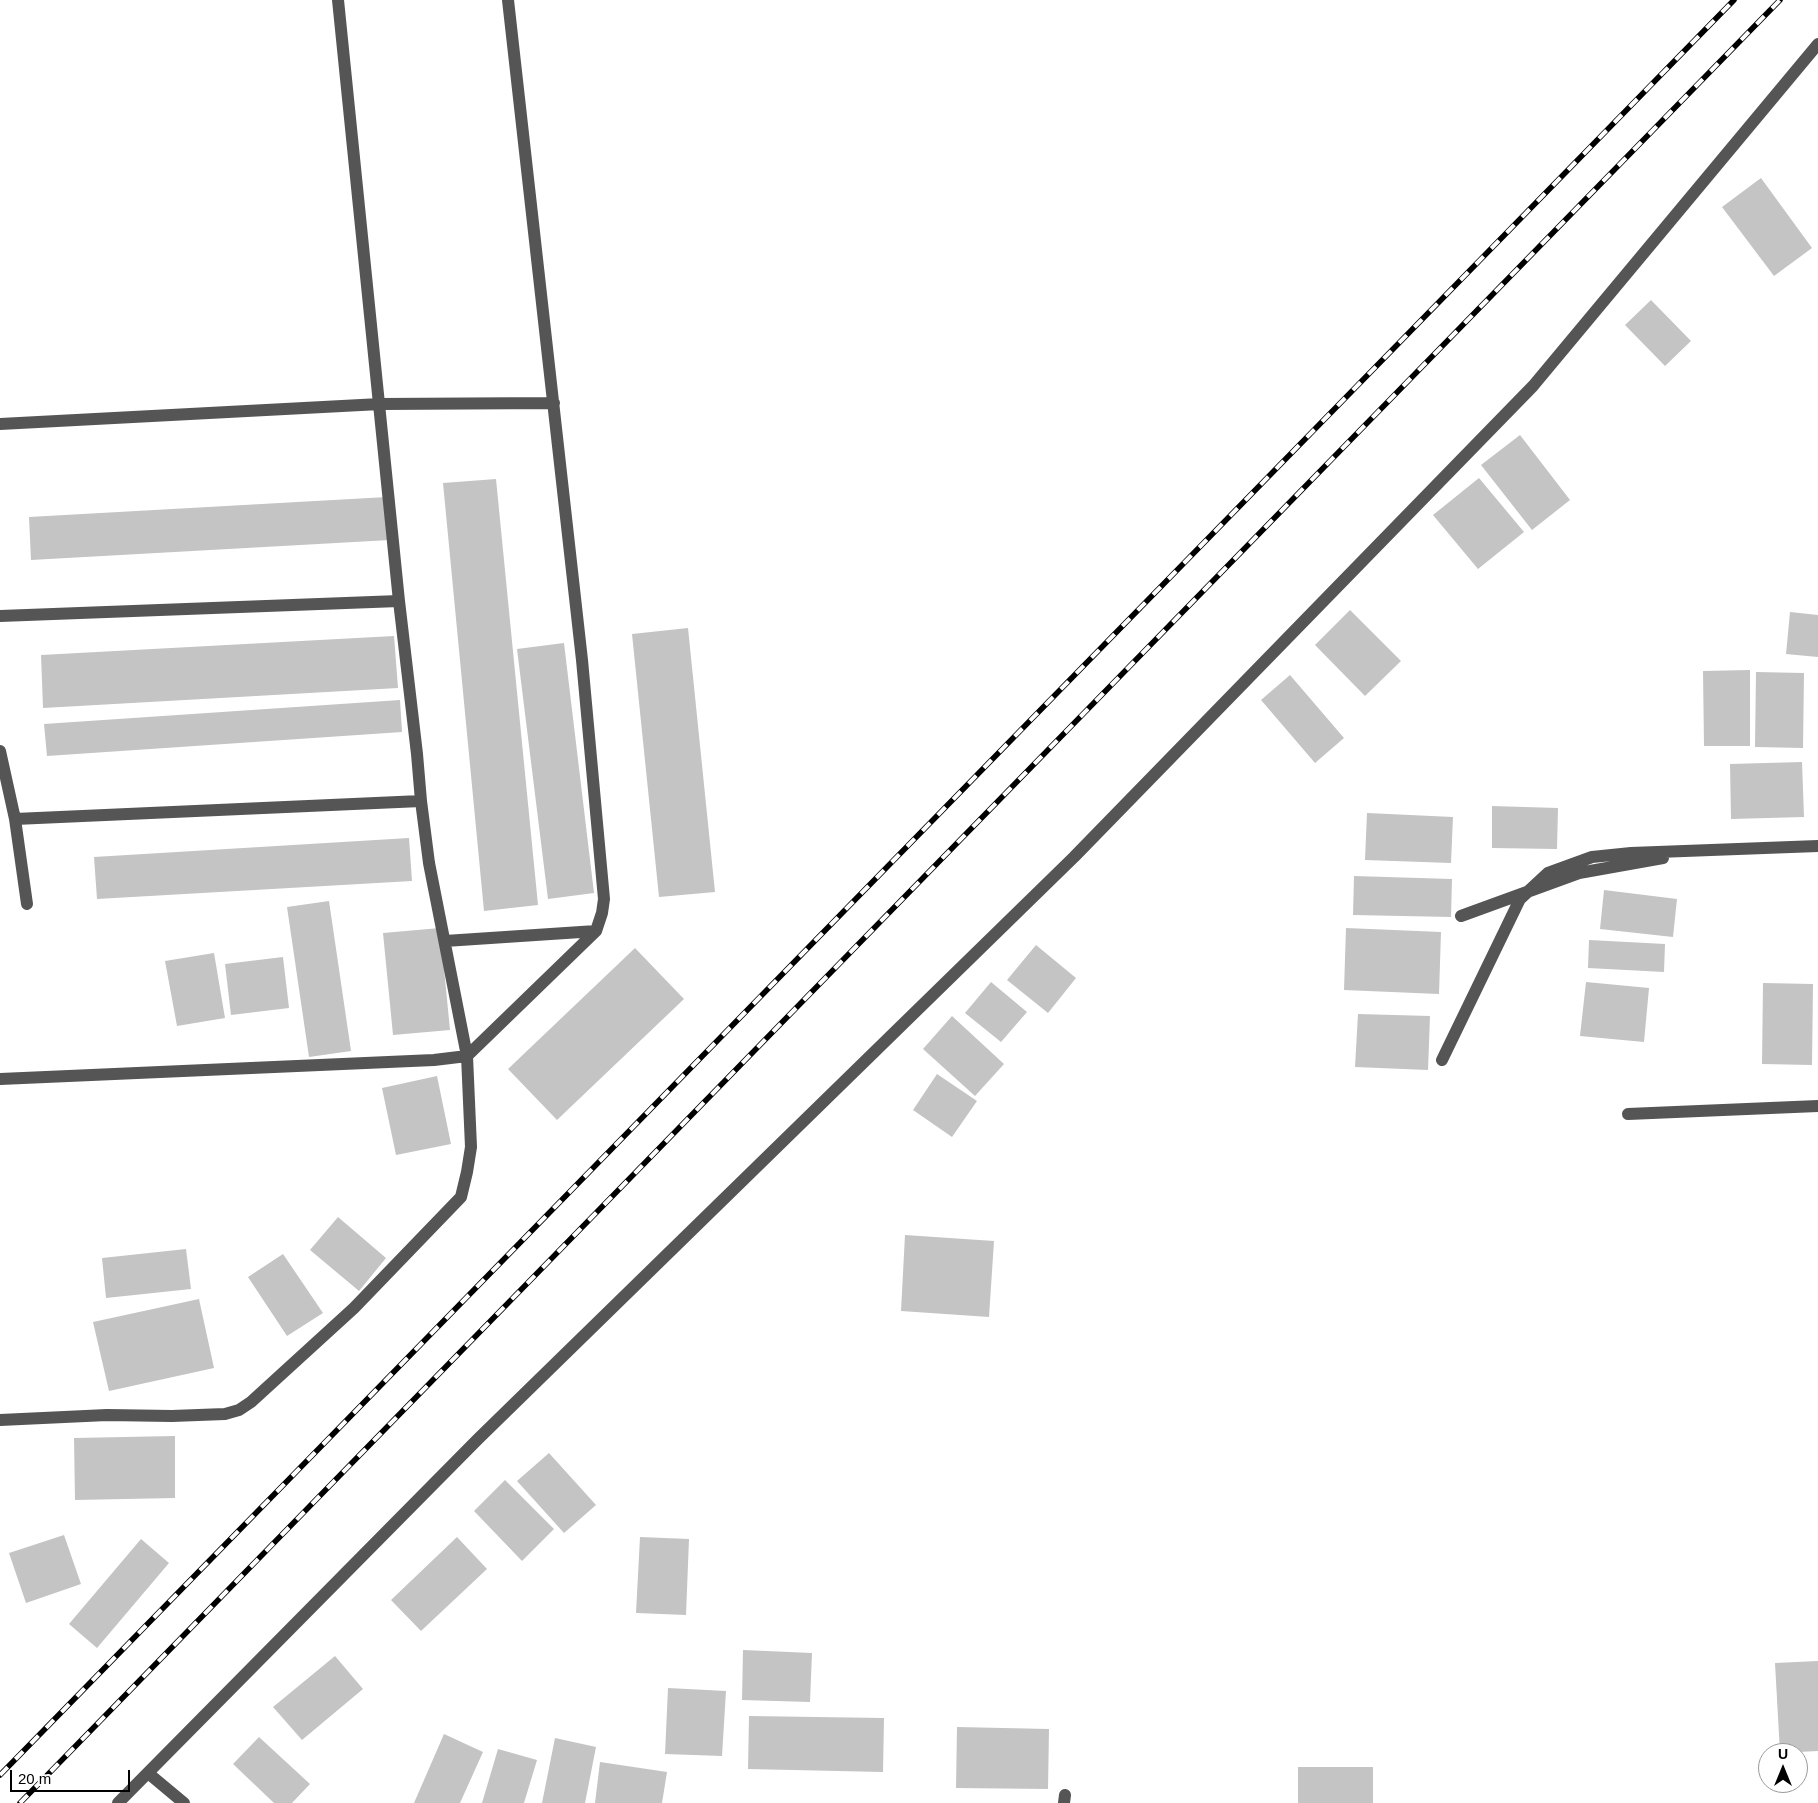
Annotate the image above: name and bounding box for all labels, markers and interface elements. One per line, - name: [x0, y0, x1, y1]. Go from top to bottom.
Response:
- north arrow: [1758, 1743, 1808, 1793]
- text: U: [1778, 1746, 1788, 1762]
- scale bar: [12, 1760, 132, 1792]
- text: 20 m: [18, 1770, 51, 1787]

